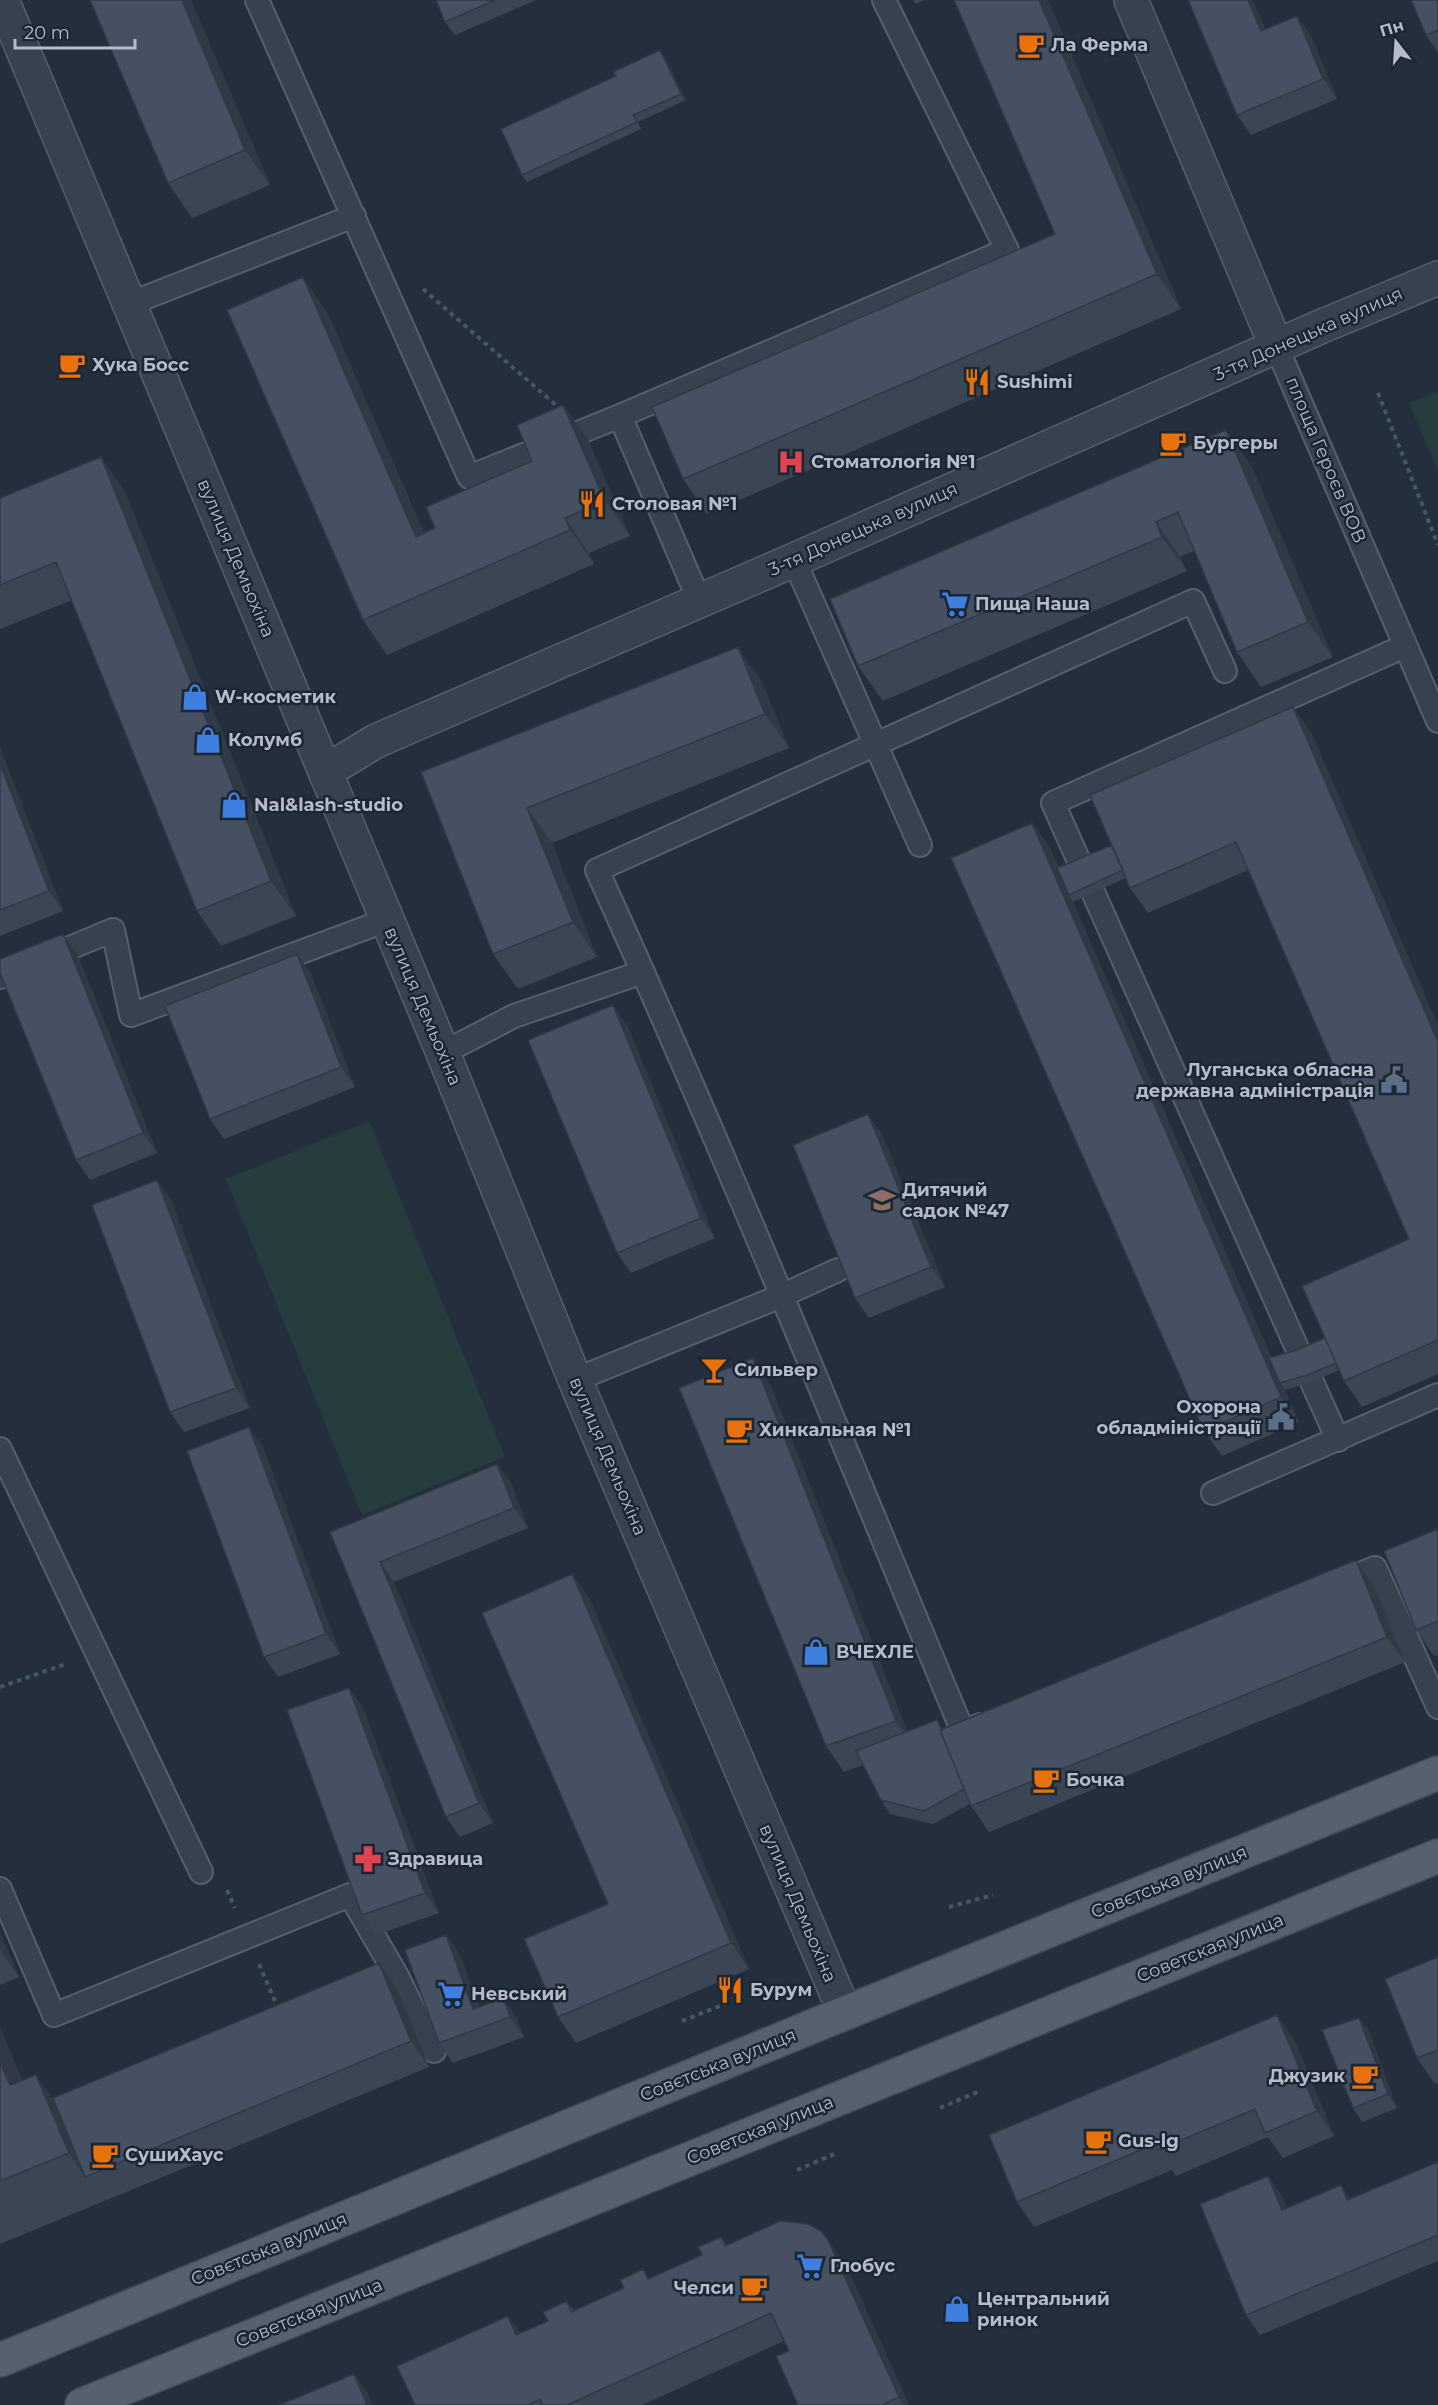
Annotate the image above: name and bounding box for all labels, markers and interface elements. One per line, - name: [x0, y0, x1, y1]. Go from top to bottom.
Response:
- scale bar: [15, 12, 135, 50]
- north arrow: [1366, 12, 1426, 72]
- text: Пн: [1377, 16, 1406, 41]
- text: 20 m: [24, 22, 70, 44]
- cafe icon: Ла Ферма: [1016, 30, 1046, 60]
- place label: Ла Ферма: [1051, 34, 1148, 56]
- street label: 3-тя Донецька вулиця: [1210, 282, 1406, 386]
- cafe icon: Хука Босс: [57, 350, 87, 380]
- place label: Хука Босс: [92, 354, 189, 376]
- restaurant icon: Sushimi: [962, 367, 992, 397]
- place label: Sushimi: [997, 371, 1073, 393]
- street label: площа Героєв ВОВ: [1281, 374, 1371, 546]
- cafe icon: Бургеры: [1158, 428, 1188, 458]
- place label: Бургеры: [1193, 432, 1278, 454]
- hospital icon: Стоматологія №1: [776, 447, 806, 477]
- place label: Стоматологія №1: [811, 451, 976, 473]
- street label: вулиця Демьохіна: [193, 475, 279, 641]
- street label: 3-тя Донецька вулиця: [765, 477, 961, 581]
- restaurant icon: Столовая №1: [577, 489, 607, 519]
- place label: Столовая №1: [612, 493, 737, 515]
- supermarket icon: Пища Наша: [940, 589, 970, 619]
- place label: Пища Наша: [975, 593, 1090, 615]
- shop icon: W-косметик: [180, 682, 210, 712]
- place label: W-косметик: [215, 686, 336, 708]
- shop icon: Колумб: [193, 725, 223, 755]
- place label: Колумб: [228, 729, 302, 751]
- shop icon: Nal&lash-studio: [219, 790, 249, 820]
- place label: Nal&lash-studio: [254, 794, 403, 816]
- street label: вулиця Демьохіна: [380, 923, 466, 1089]
- place label: Луганська обласна державна адміністрація: [1136, 1059, 1374, 1102]
- public building icon: Луганська обласна державна адміністрація: [1379, 1065, 1409, 1095]
- place label: Дитячий садок №47: [902, 1179, 1009, 1222]
- school or university icon: Дитячий садок №47: [867, 1185, 897, 1215]
- bar icon: Сильвер: [699, 1355, 729, 1385]
- place label: Сильвер: [734, 1359, 818, 1381]
- street label: вулиця Демьохіна: [565, 1373, 651, 1539]
- place label: Охорона обладміністрації: [1097, 1396, 1262, 1439]
- public building icon: Охорона обладміністрації: [1266, 1402, 1296, 1432]
- cafe icon: Хинкальная №1: [724, 1415, 754, 1445]
- place label: Хинкальная №1: [759, 1419, 911, 1441]
- shop icon: ВЧЕХЛЕ: [801, 1637, 831, 1667]
- place label: ВЧЕХЛЕ: [836, 1641, 914, 1663]
- cafe icon: Бочка: [1031, 1765, 1061, 1795]
- place label: Бочка: [1066, 1769, 1125, 1791]
- street label: вулиця Демьохіна: [755, 1820, 841, 1986]
- street label: Совєтська вулиця: [1088, 1841, 1250, 1923]
- pharmacy icon: Здравица: [353, 1844, 383, 1874]
- place label: Здравица: [387, 1848, 483, 1870]
- street label: Советская улица: [1133, 1909, 1287, 1987]
- restaurant icon: Бурум: [715, 1975, 745, 2005]
- supermarket icon: Невський: [436, 1979, 466, 2009]
- place label: Бурум: [750, 1979, 812, 2001]
- place label: Невський: [471, 1983, 567, 2005]
- street label: Совєтська вулиця: [637, 2024, 799, 2106]
- cafe icon: Джузик: [1350, 2061, 1380, 2091]
- place label: Джузик: [1269, 2065, 1345, 2087]
- street label: Советская улица: [683, 2091, 837, 2169]
- cafe icon: Gus-lg: [1083, 2126, 1113, 2156]
- place label: Gus-lg: [1118, 2130, 1179, 2152]
- cafe icon: СушиХаус: [90, 2140, 120, 2170]
- place label: СушиХаус: [125, 2144, 224, 2166]
- street label: Совєтська вулиця: [188, 2208, 350, 2290]
- supermarket icon: Глобус: [795, 2251, 825, 2281]
- place label: Глобус: [830, 2255, 896, 2277]
- cafe icon: Челси: [739, 2273, 769, 2303]
- street label: Советская улица: [232, 2274, 386, 2352]
- place label: Челси: [674, 2277, 734, 2299]
- place label: Центральний ринок: [977, 2288, 1110, 2331]
- shop icon: Центральний ринок: [942, 2294, 972, 2324]

